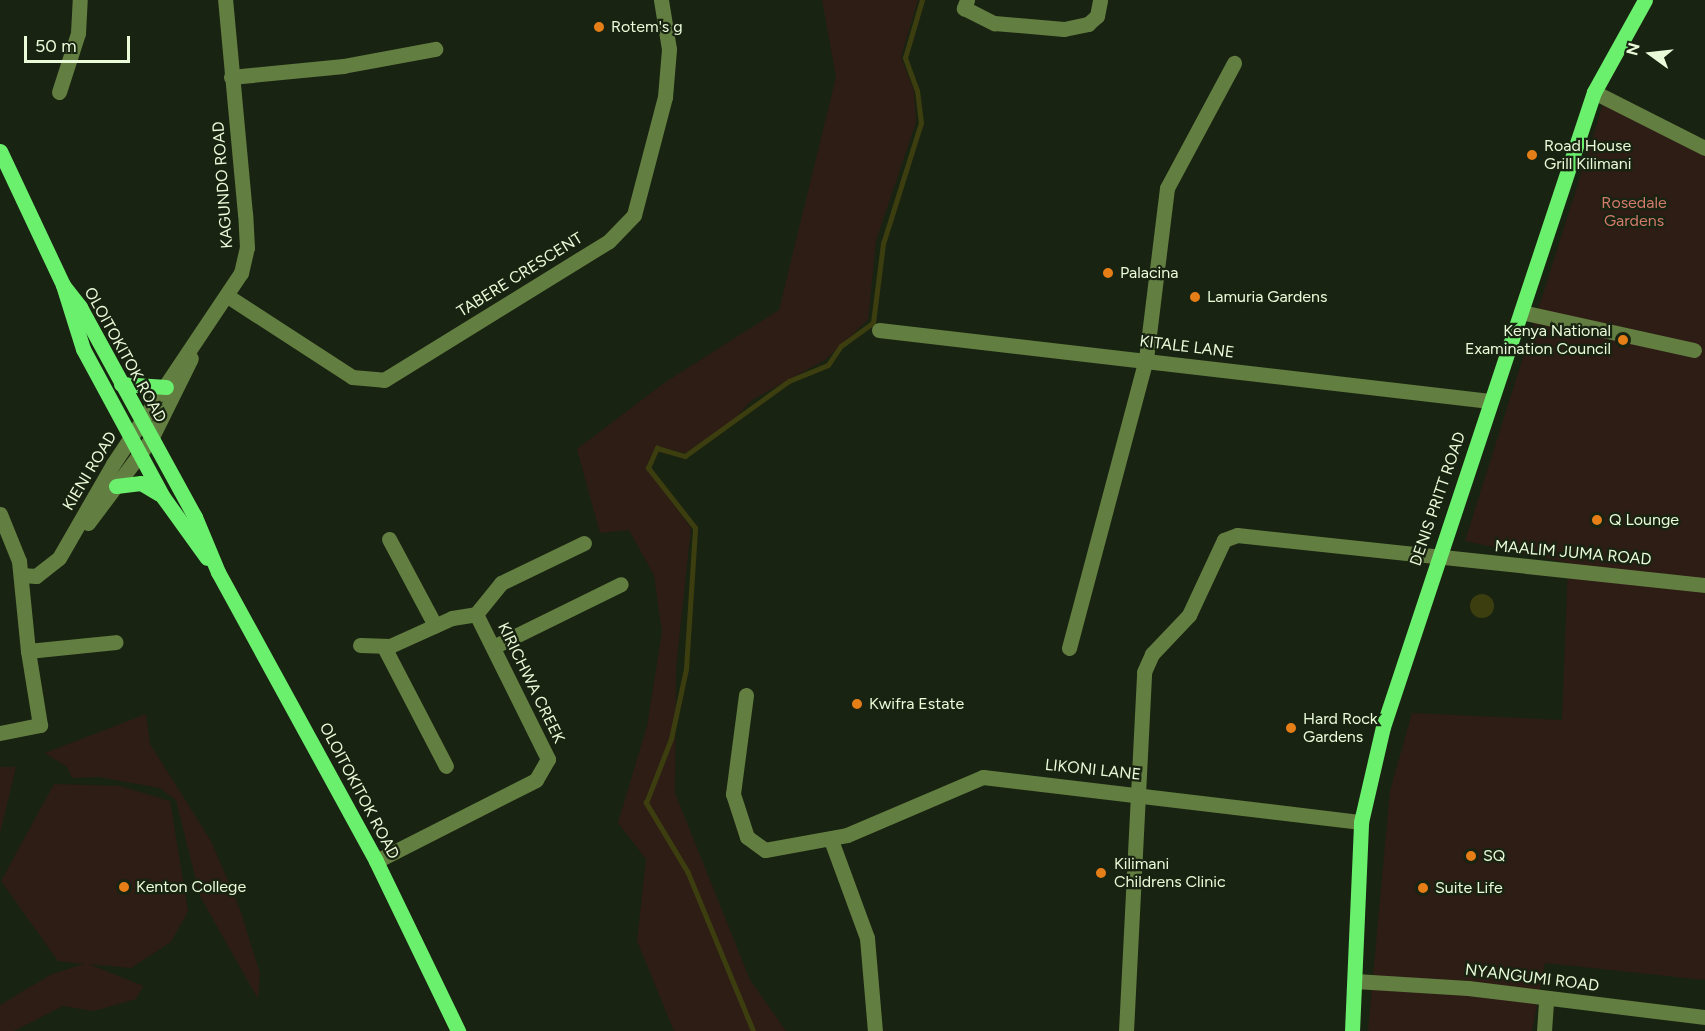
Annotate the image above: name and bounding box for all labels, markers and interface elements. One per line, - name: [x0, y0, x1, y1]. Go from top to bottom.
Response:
- place label: Rotem's g: [611, 17, 683, 37]
- marker: Rotem's g: [592, 20, 606, 34]
- scale bar: [27, 24, 134, 62]
- north arrow: [1621, 24, 1681, 84]
- text: 50 m: [35, 35, 77, 57]
- text: N: [1622, 41, 1644, 58]
- street label: KAGUNDO ROAD: [209, 121, 237, 249]
- place label: Road House Grill Kilimani: [1544, 136, 1631, 174]
- marker: Road House Grill Kilimani: [1525, 148, 1539, 162]
- park label: Rosedale Gardens: [1601, 193, 1667, 231]
- street label: TABERE CRESCENT: [454, 229, 586, 321]
- place label: Palacina: [1120, 263, 1178, 283]
- marker: Palacina: [1101, 266, 1115, 280]
- street label: OLOITOKITOK ROAD: [80, 284, 170, 426]
- place label: Lamuria Gardens: [1207, 287, 1327, 307]
- marker: Lamuria Gardens: [1188, 290, 1202, 304]
- place label: Kenya National Examination Council: [1465, 321, 1611, 359]
- street label: KITALE LANE: [1138, 332, 1236, 362]
- marker: Kenya National Examination Council: [1616, 333, 1630, 347]
- street label: KIENI ROAD: [59, 428, 121, 514]
- street label: DENIS PRITT ROAD: [1406, 429, 1470, 569]
- place label: Q Lounge: [1609, 510, 1679, 530]
- marker: Q Lounge: [1590, 513, 1604, 527]
- street label: MAALIM JUMA ROAD: [1494, 537, 1652, 569]
- street label: KIRICHWA CREEK: [493, 620, 569, 746]
- place label: Kwifra Estate: [869, 694, 964, 714]
- marker: Kwifra Estate: [850, 697, 864, 711]
- place label: Hard Rock Gardens: [1303, 709, 1378, 747]
- street label: OLOITOKITOK ROAD: [315, 719, 403, 863]
- marker: Hard Rock Gardens: [1284, 721, 1298, 735]
- street label: LIKONI LANE: [1044, 755, 1142, 785]
- place label: SQ: [1483, 846, 1505, 866]
- marker: SQ: [1464, 849, 1478, 863]
- place label: Kilimani Childrens Clinic: [1114, 854, 1226, 892]
- marker: Kilimani Childrens Clinic: [1092, 864, 1110, 882]
- place label: Kenton College: [136, 877, 246, 897]
- place label: Suite Life: [1435, 878, 1503, 898]
- marker: Kenton College: [117, 880, 131, 894]
- marker: Suite Life: [1416, 881, 1430, 895]
- street label: NYANGUMI ROAD: [1464, 960, 1600, 996]

